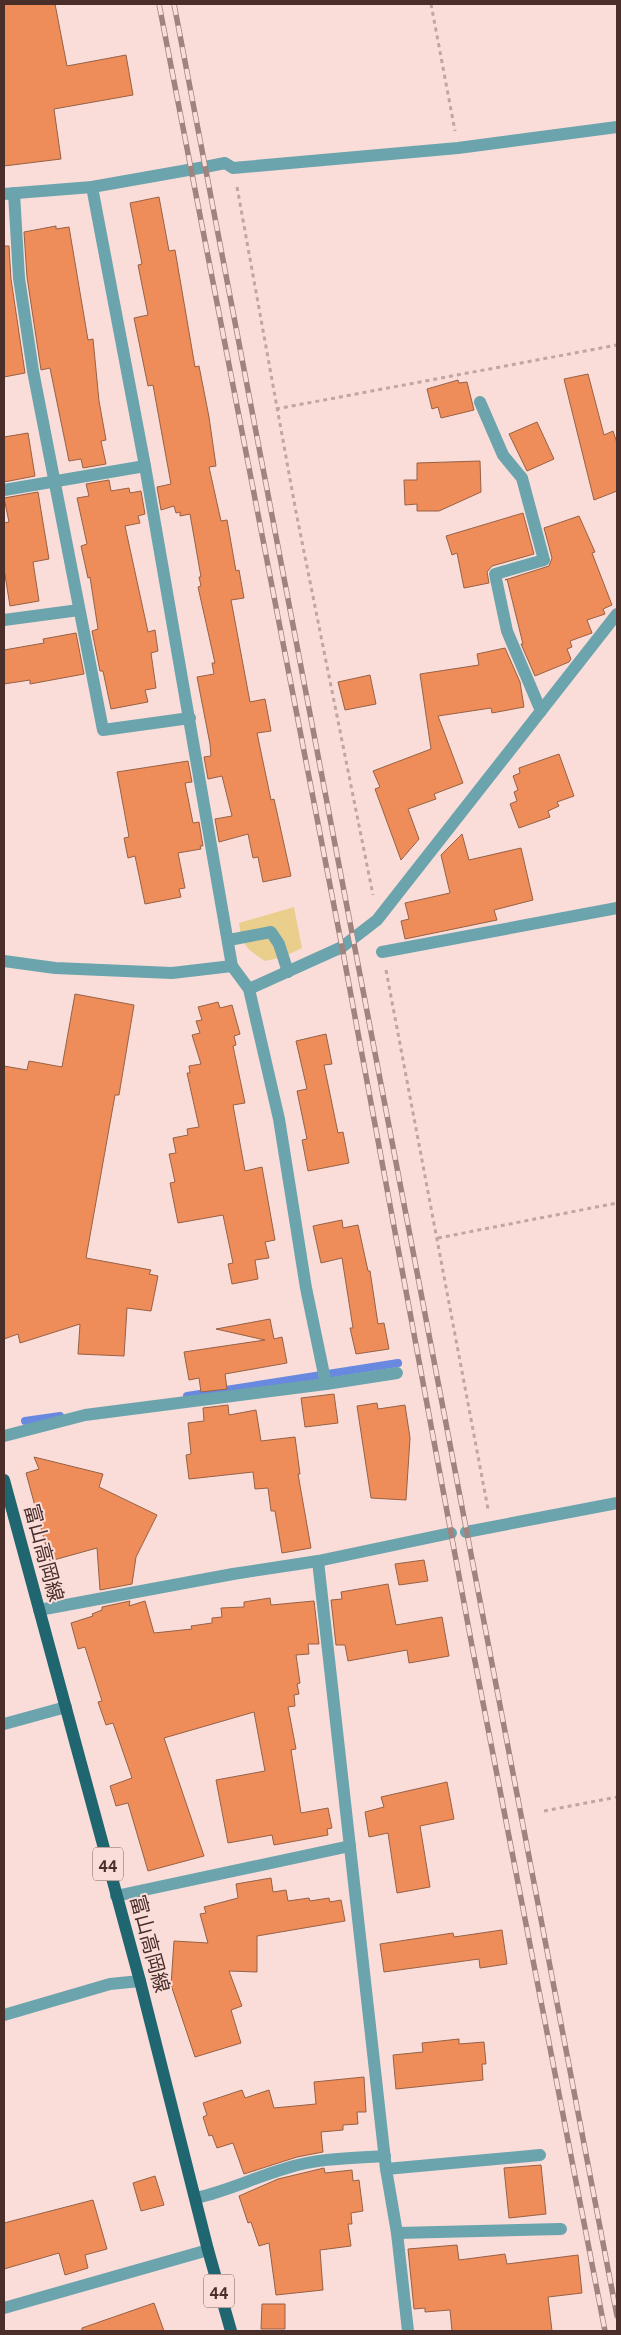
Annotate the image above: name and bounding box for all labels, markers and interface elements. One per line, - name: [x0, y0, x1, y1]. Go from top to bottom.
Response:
- street label: 富山高岡線: [20, 1502, 68, 1604]
- road number: 44: [93, 1848, 123, 1880]
- street label: 富山高岡線: [126, 1893, 174, 1995]
- road number: 44: [204, 2274, 234, 2308]

